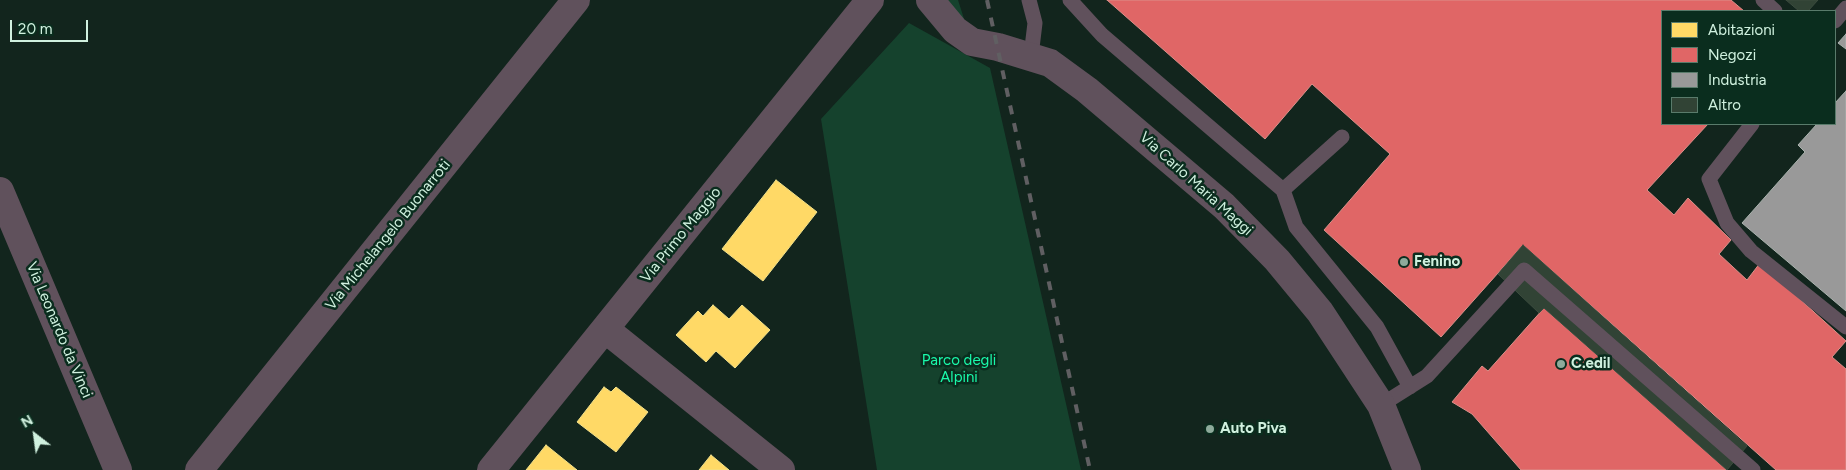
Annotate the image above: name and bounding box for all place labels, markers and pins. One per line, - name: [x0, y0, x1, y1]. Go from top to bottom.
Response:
- place label: Fenino: [1414, 253, 1460, 271]
- marker: Fenino: [1398, 256, 1410, 268]
- place label: C.edil: [1571, 355, 1610, 373]
- marker: C.edil: [1555, 358, 1567, 370]
- place label: Auto Piva: [1220, 420, 1286, 438]
- marker: Auto Piva: [1204, 423, 1216, 435]

